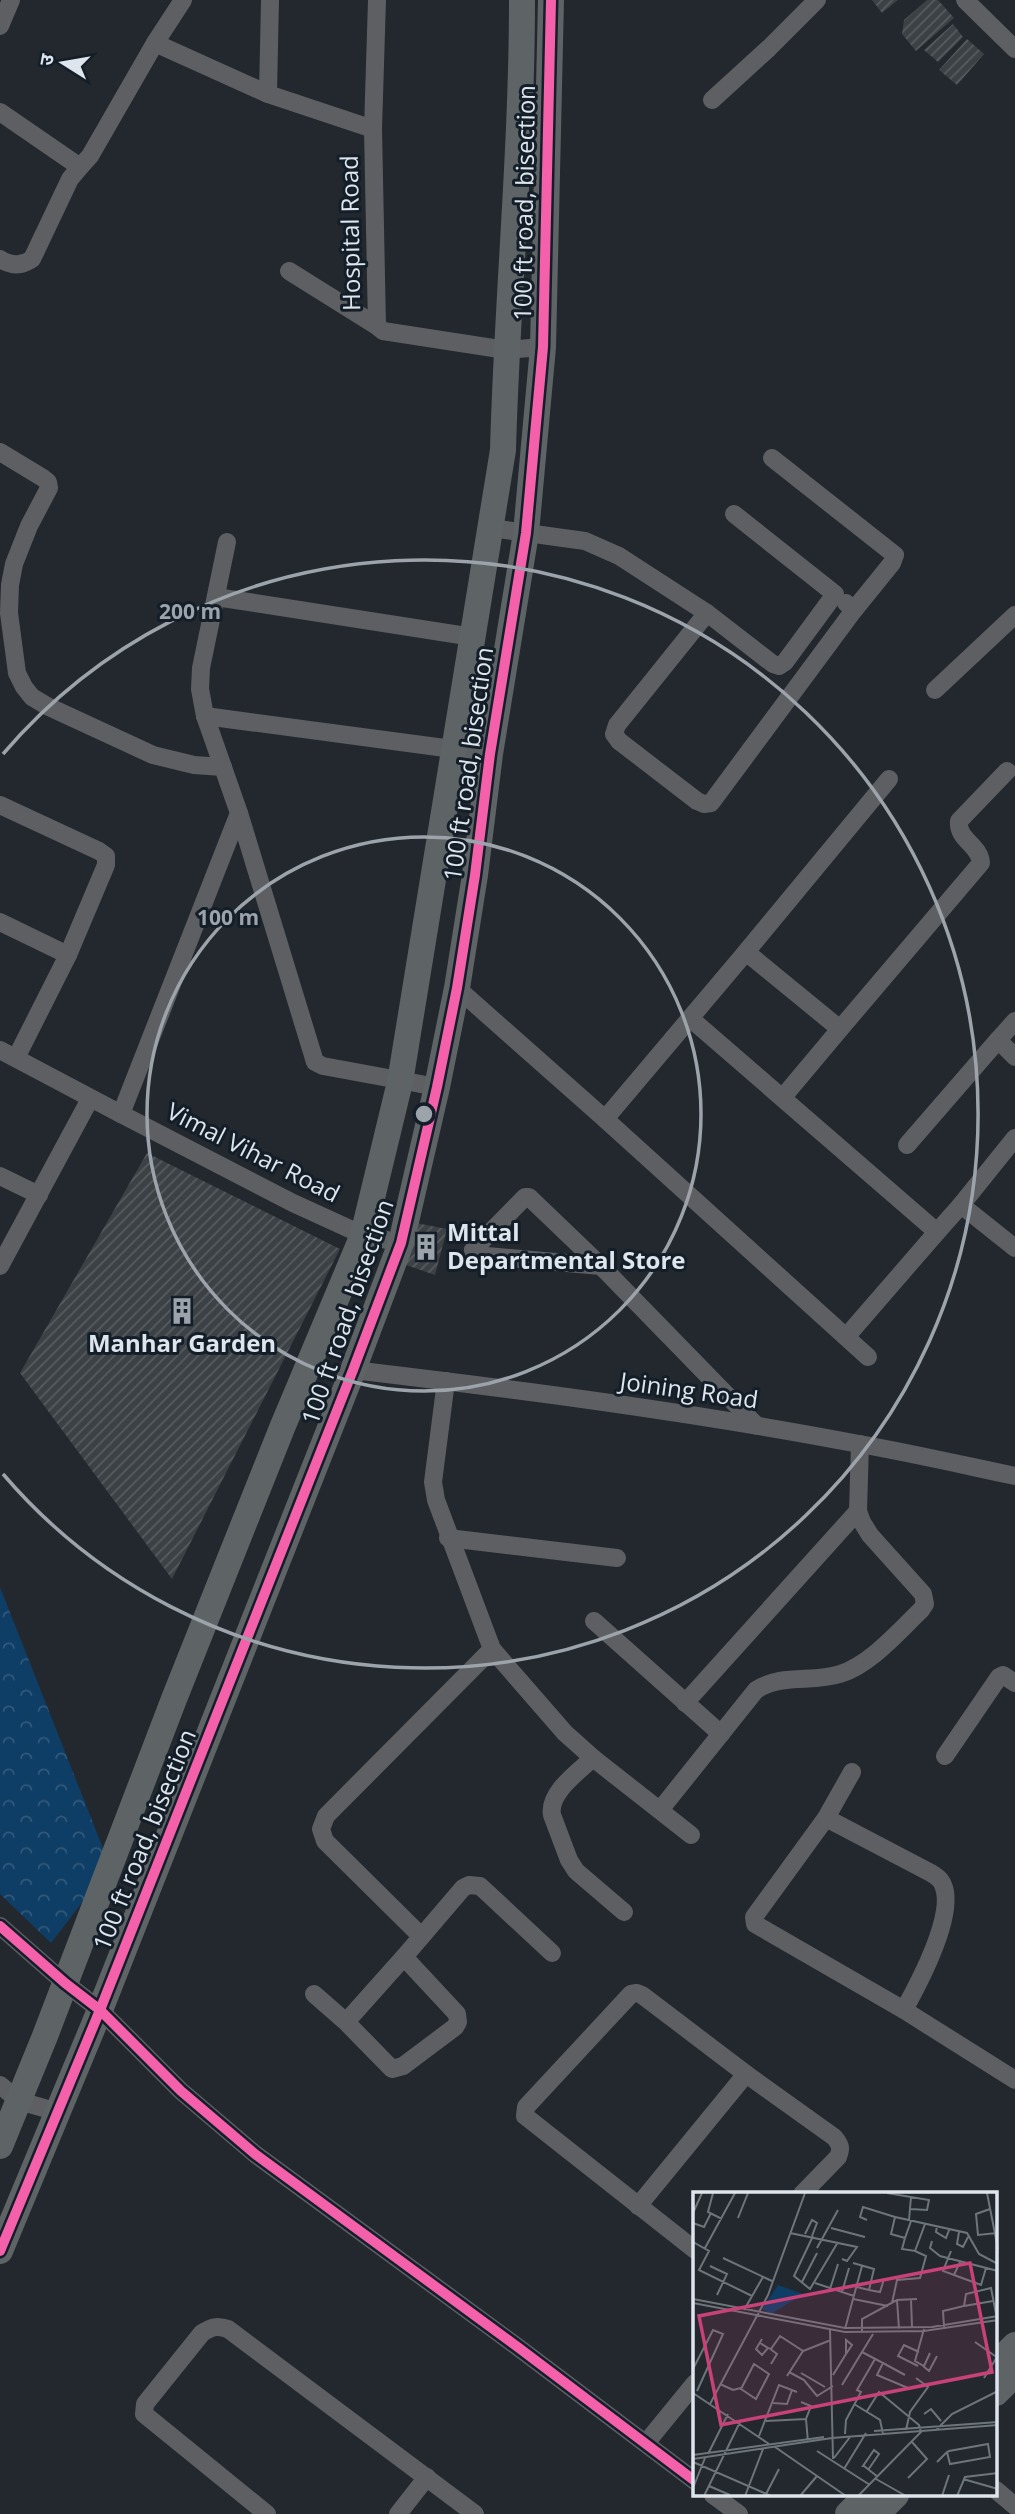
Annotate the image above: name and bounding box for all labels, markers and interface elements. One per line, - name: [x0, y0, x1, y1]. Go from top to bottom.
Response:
- north arrow: [28, 28, 98, 98]
- text: उ: [32, 51, 60, 68]
- street label: 100 ft road, bisection: [505, 85, 542, 321]
- street label: Hospital Road: [332, 155, 367, 311]
- text: 200 m: [159, 597, 221, 625]
- street label: 100 ft road, bisection: [435, 645, 500, 883]
- text: 100 m: [197, 903, 259, 931]
- street label: Vimal Vihar Road: [162, 1094, 346, 1209]
- centre of rings: [412, 1102, 436, 1126]
- street label: 100 ft road, bisection: [293, 1195, 401, 1428]
- place label: Mittal Departmental Store: [447, 1215, 686, 1276]
- building icon: Mittal Departmental Store: [411, 1232, 441, 1262]
- building icon: Manhar Garden: [167, 1296, 197, 1326]
- place label: Manhar Garden: [88, 1326, 276, 1359]
- street label: Joining Road: [616, 1363, 760, 1416]
- street label: 100 ft road, bisection: [84, 1724, 203, 1955]
- inset map: [693, 2192, 998, 2496]

